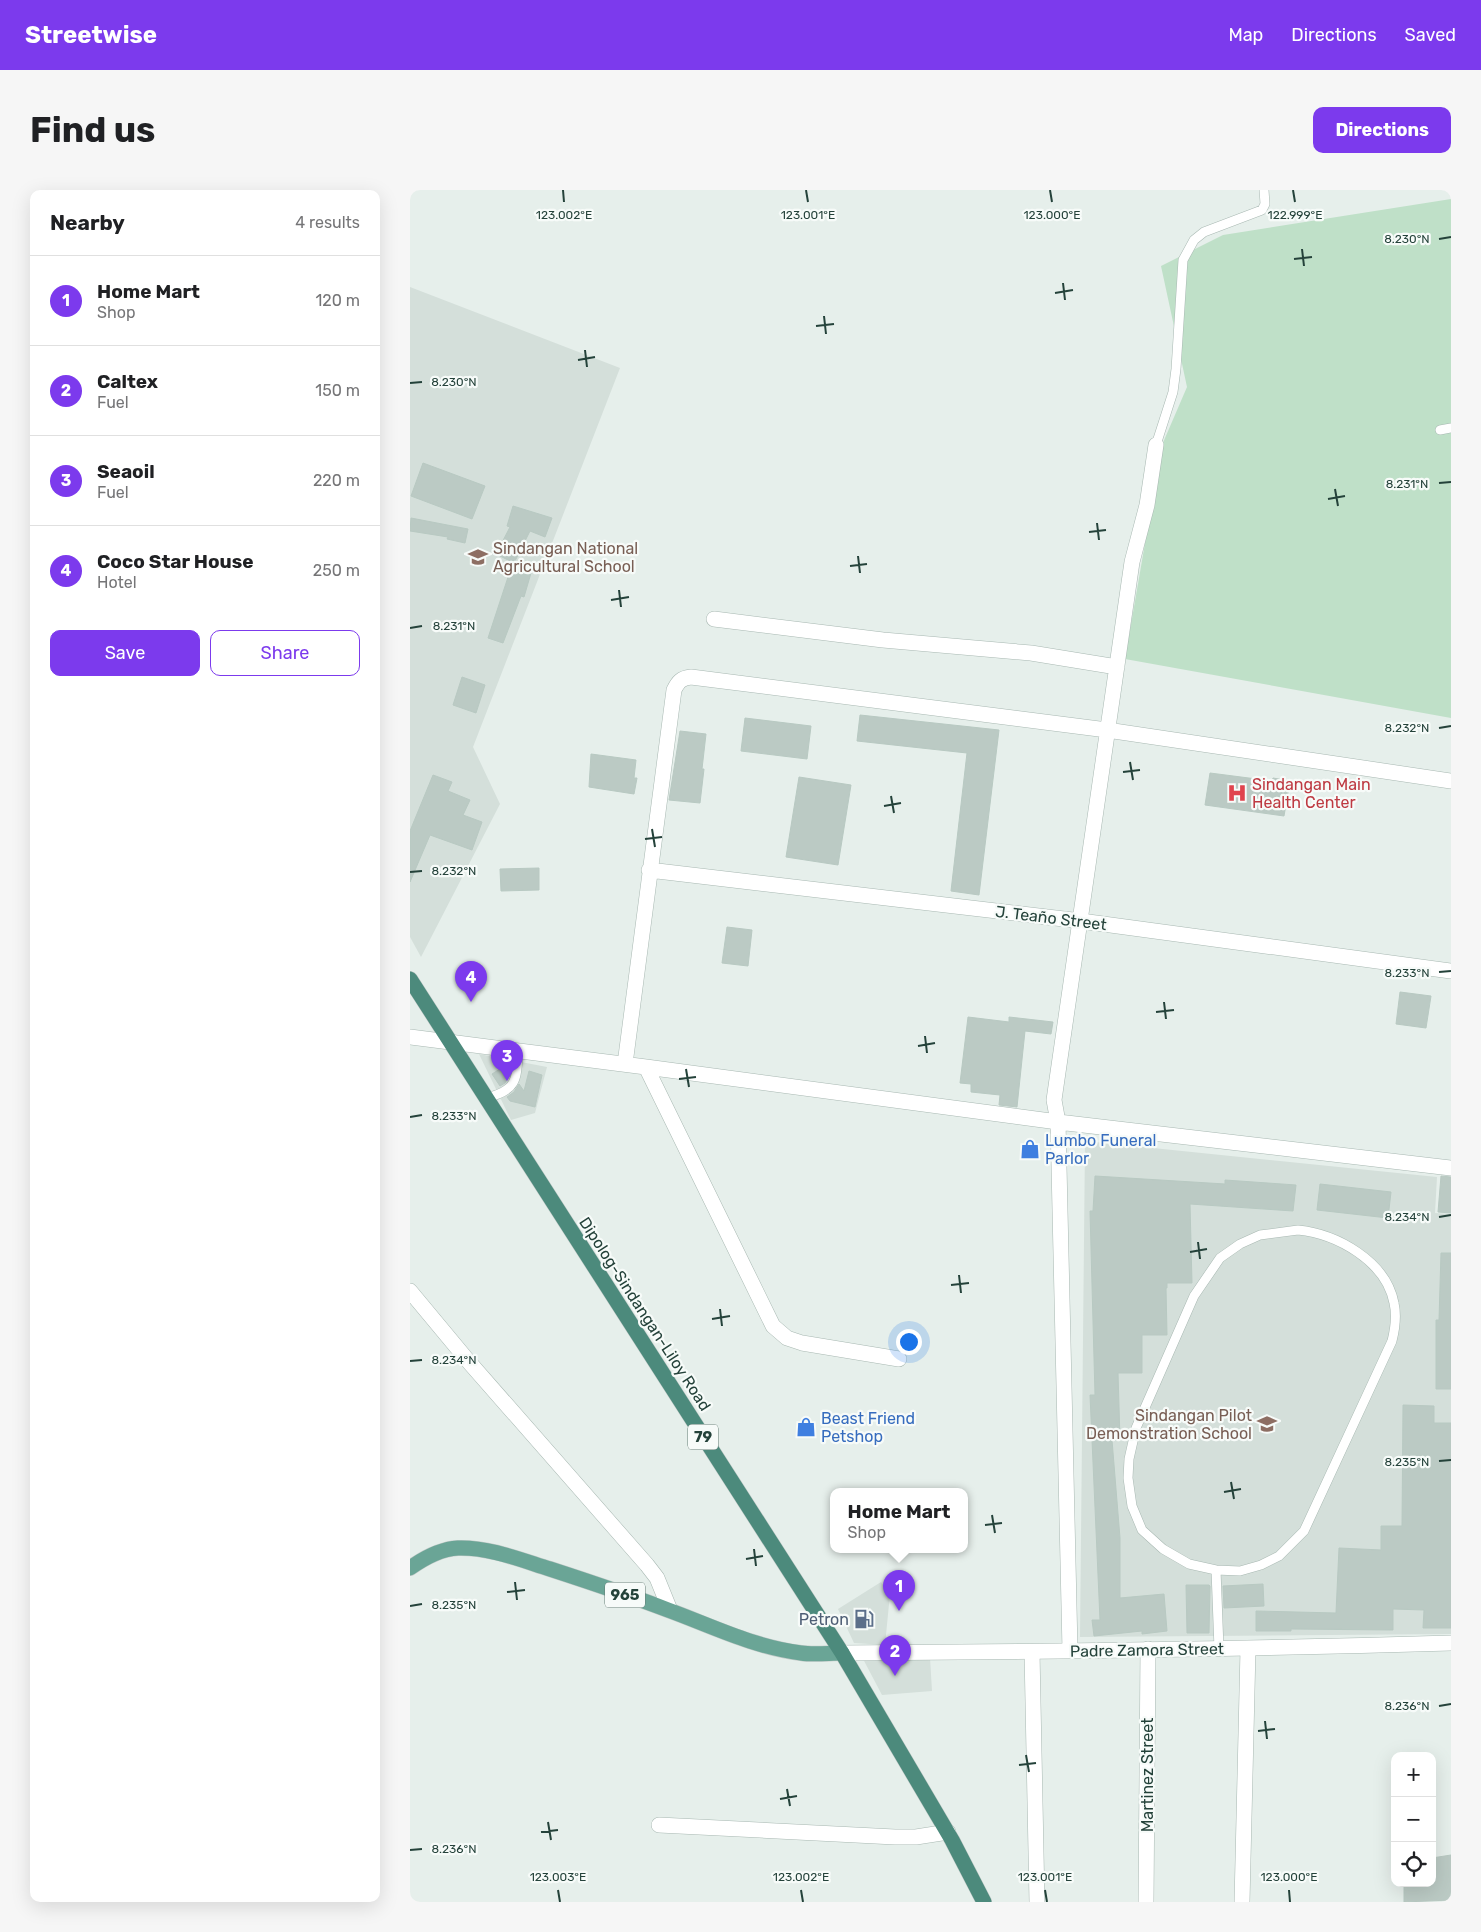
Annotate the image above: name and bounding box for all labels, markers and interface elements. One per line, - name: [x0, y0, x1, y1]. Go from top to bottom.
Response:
- text: Streetwise: [25, 21, 157, 49]
- text: Map: [1228, 24, 1263, 46]
- text: Directions: [1291, 24, 1377, 46]
- text: Saved: [1405, 24, 1456, 46]
- button: Directions: [1313, 107, 1451, 153]
- text: Find us: [30, 109, 155, 151]
- text: 123.002°E: [536, 208, 592, 222]
- text: 123.001°E: [781, 208, 835, 222]
- text: 123.000°E: [1023, 208, 1081, 222]
- text: 122.999°E: [1268, 208, 1323, 222]
- text: Nearby: [50, 210, 125, 235]
- text: 4 results: [295, 213, 360, 232]
- text: 8.230°N: [1384, 232, 1430, 246]
- text: Home Mart: [97, 280, 200, 303]
- text: 1: [62, 291, 70, 310]
- text: 120 m: [315, 291, 360, 310]
- text: Shop: [97, 303, 135, 322]
- text: Caltex: [97, 370, 158, 393]
- text: 8.230°N: [431, 375, 477, 389]
- text: 2: [61, 381, 71, 400]
- text: 150 m: [315, 381, 360, 400]
- text: Fuel: [97, 393, 129, 412]
- text: Seaoil: [97, 460, 155, 483]
- text: 3: [61, 471, 71, 490]
- text: 220 m: [313, 471, 360, 490]
- text: 8.231°N: [1386, 477, 1428, 491]
- text: Fuel: [97, 483, 129, 502]
- place label: Sindangan National Agricultural School: [493, 539, 638, 576]
- school or university icon: Sindangan National Agricultural School: [467, 546, 489, 568]
- text: Coco Star House: [97, 550, 254, 573]
- text: 4: [61, 561, 71, 580]
- text: 250 m: [313, 561, 360, 580]
- text: Hotel: [97, 573, 137, 592]
- text: 8.231°N: [433, 619, 475, 633]
- button: Save: [50, 630, 200, 676]
- button: Share: [210, 630, 360, 676]
- text: 8.232°N: [1385, 721, 1429, 735]
- place label: Sindangan Main Health Center: [1252, 775, 1371, 812]
- hospital icon: Sindangan Main Health Center: [1226, 782, 1248, 804]
- text: 8.232°N: [432, 864, 476, 878]
- street label: J. Teaño Street: [994, 902, 1108, 934]
- pin: 4: [455, 961, 487, 1002]
- text: 8.233°N: [1384, 966, 1430, 980]
- pin: 3: [491, 1040, 523, 1081]
- text: 8.233°N: [431, 1109, 477, 1123]
- place label: Lumbo Funeral Parlor: [1045, 1131, 1156, 1168]
- shop icon: Lumbo Funeral Parlor: [1019, 1138, 1041, 1160]
- text: 8.234°N: [1384, 1210, 1430, 1224]
- street label: Dipolog-Sindangan-Liloy Road: [575, 1214, 715, 1414]
- your location: [896, 1329, 922, 1355]
- text: 8.234°N: [431, 1353, 477, 1367]
- place label: Sindangan Pilot Demonstration School: [1086, 1406, 1252, 1443]
- place label: Beast Friend Petshop: [821, 1409, 915, 1446]
- school or university icon: Sindangan Pilot Demonstration School: [1256, 1413, 1278, 1435]
- shop icon: Beast Friend Petshop: [795, 1416, 817, 1438]
- road number: 79: [688, 1424, 718, 1450]
- text: 8.235°N: [1385, 1455, 1429, 1469]
- popup: [830, 1488, 968, 1553]
- text: Home Mart: [848, 1500, 950, 1523]
- text: Shop: [848, 1523, 886, 1542]
- pin: 1: [883, 1570, 915, 1611]
- road number: 965: [605, 1582, 645, 1608]
- text: 8.235°N: [432, 1598, 476, 1612]
- fuel station icon: Petron: [853, 1608, 875, 1630]
- place label: Petron: [799, 1610, 849, 1629]
- pin: 2: [879, 1635, 911, 1676]
- street label: Padre Zamora Street: [1070, 1639, 1224, 1661]
- text: 8.236°N: [1384, 1699, 1430, 1713]
- street label: Martinez Street: [1138, 1718, 1157, 1832]
- map controls: [1391, 1752, 1436, 1887]
- button: +: [1391, 1752, 1436, 1797]
- button: −: [1391, 1797, 1436, 1842]
- text: 8.236°N: [431, 1842, 477, 1856]
- button: locate: [1391, 1842, 1436, 1887]
- text: 123.003°E: [530, 1870, 586, 1884]
- text: 123.002°E: [773, 1870, 829, 1884]
- text: 123.001°E: [1018, 1870, 1072, 1884]
- text: 123.000°E: [1260, 1870, 1318, 1884]

